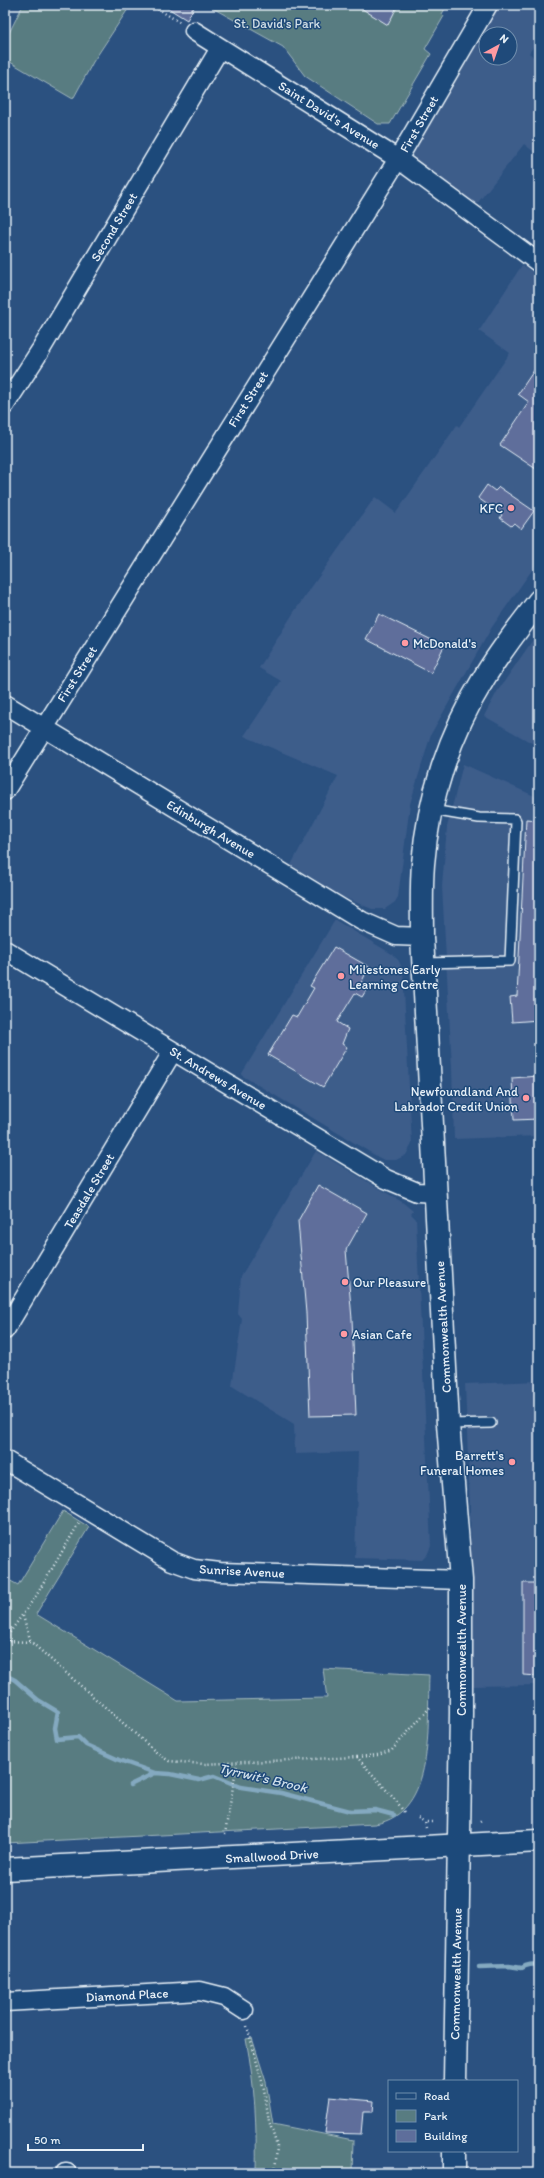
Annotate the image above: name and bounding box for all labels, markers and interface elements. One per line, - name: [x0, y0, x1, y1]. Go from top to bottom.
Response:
- park label: St. David's Park: [234, 16, 321, 31]
- north arrow: [478, 26, 518, 66]
- text: N: [497, 31, 511, 46]
- street label: Saint David's Avenue: [276, 78, 382, 152]
- street label: First Street: [397, 93, 441, 155]
- street label: Second Street: [88, 190, 140, 264]
- street label: First Street: [225, 368, 271, 430]
- place label: KFC: [480, 501, 503, 516]
- marker: KFC: [506, 503, 516, 513]
- place label: McDonald's: [413, 636, 477, 651]
- marker: McDonald's: [400, 638, 410, 648]
- street label: First Street: [54, 643, 100, 705]
- street label: Edinburgh Avenue: [164, 797, 258, 861]
- place label: Milestones Early Learning Centre: [349, 962, 440, 992]
- marker: Milestones Early Learning Centre: [336, 971, 346, 981]
- street label: St. Andrews Avenue: [167, 1043, 269, 1113]
- place label: Newfoundland And Labrador Credit Union: [394, 1084, 519, 1114]
- marker: Newfoundland And Labrador Credit Union: [521, 1093, 531, 1103]
- street label: Teasdale Street: [61, 1150, 117, 1231]
- street label: Commonwealth Avenue: [432, 1261, 454, 1393]
- place label: Our Pleasure: [353, 1275, 426, 1290]
- marker: Our Pleasure: [340, 1277, 350, 1287]
- place label: Asian Cafe: [352, 1327, 412, 1342]
- marker: Asian Cafe: [339, 1329, 349, 1339]
- place label: Barrett's Funeral Homes: [420, 1448, 504, 1478]
- marker: Barrett's Funeral Homes: [507, 1457, 517, 1467]
- street label: Sunrise Avenue: [199, 1561, 285, 1581]
- street label: Commonwealth Avenue: [454, 1584, 469, 1716]
- water label: Tyrrwit's Brook: [217, 1760, 310, 1797]
- street label: Smallwood Drive: [225, 1846, 319, 1866]
- street label: Commonwealth Avenue: [447, 1908, 465, 2040]
- street label: Diamond Place: [85, 1985, 169, 2005]
- legend: [388, 2080, 518, 2152]
- text: Road: [424, 2089, 450, 2103]
- text: Park: [424, 2109, 448, 2123]
- scale bar: [28, 2126, 143, 2152]
- text: Building: [424, 2129, 468, 2143]
- text: 50 m: [34, 2133, 60, 2147]

